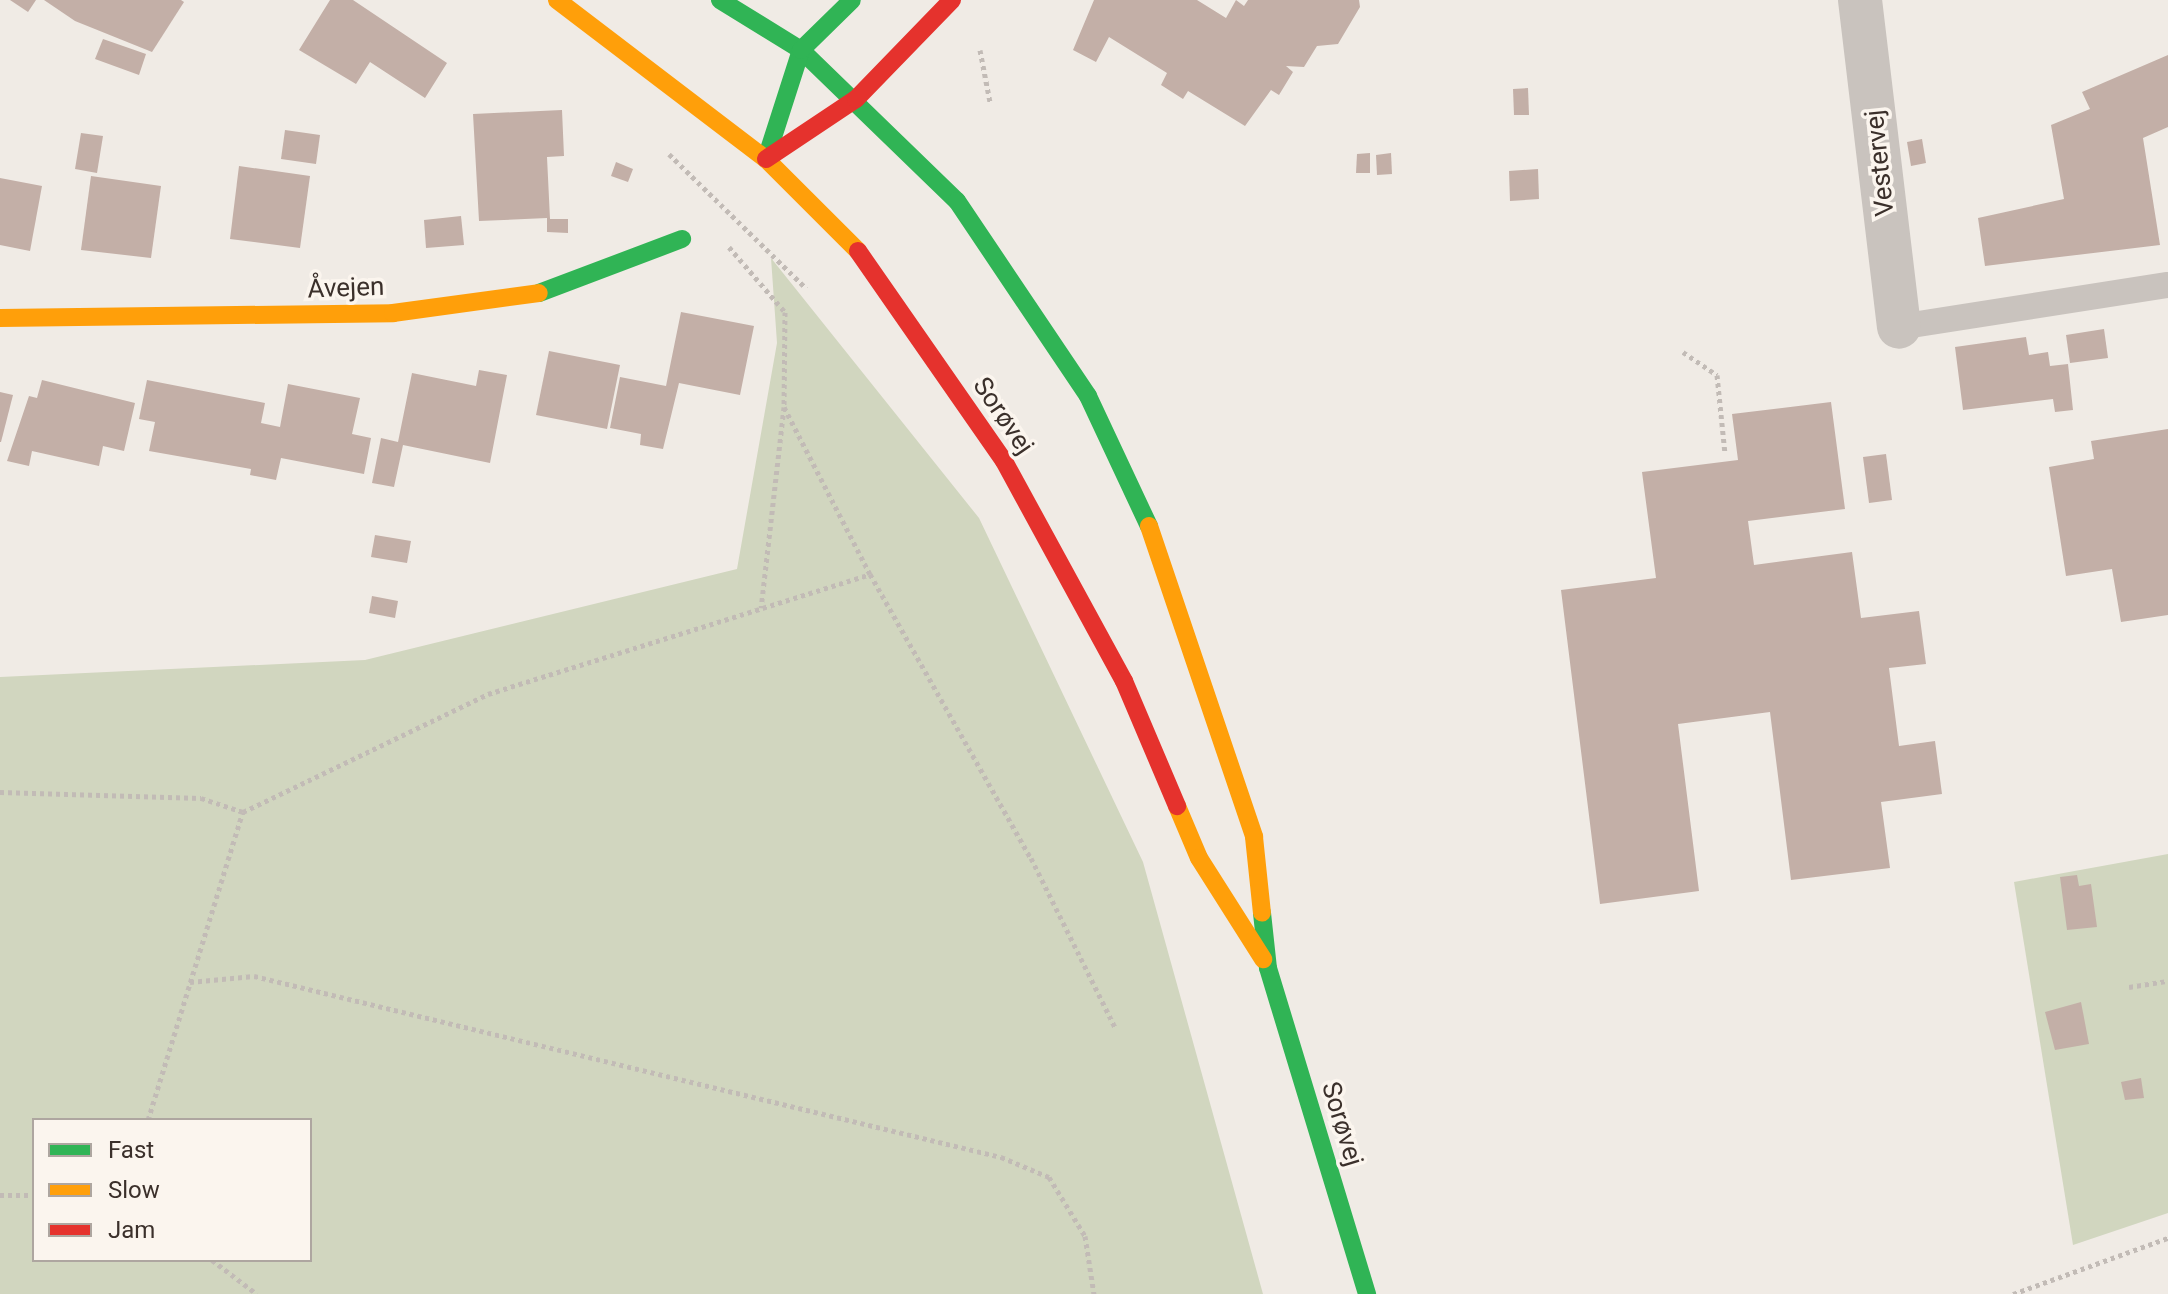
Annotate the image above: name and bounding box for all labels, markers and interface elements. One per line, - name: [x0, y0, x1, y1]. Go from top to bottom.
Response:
- street label: Vestervej: [1859, 108, 1901, 218]
- street label: Åvejen: [307, 271, 385, 305]
- street label: Sorøvej: [966, 372, 1040, 460]
- street label: Sorøvej: [1314, 1078, 1370, 1170]
- legend: [32, 1118, 312, 1262]
- text: Fast: [108, 1136, 154, 1164]
- text: Slow: [108, 1176, 160, 1204]
- text: Jam: [108, 1216, 155, 1244]

